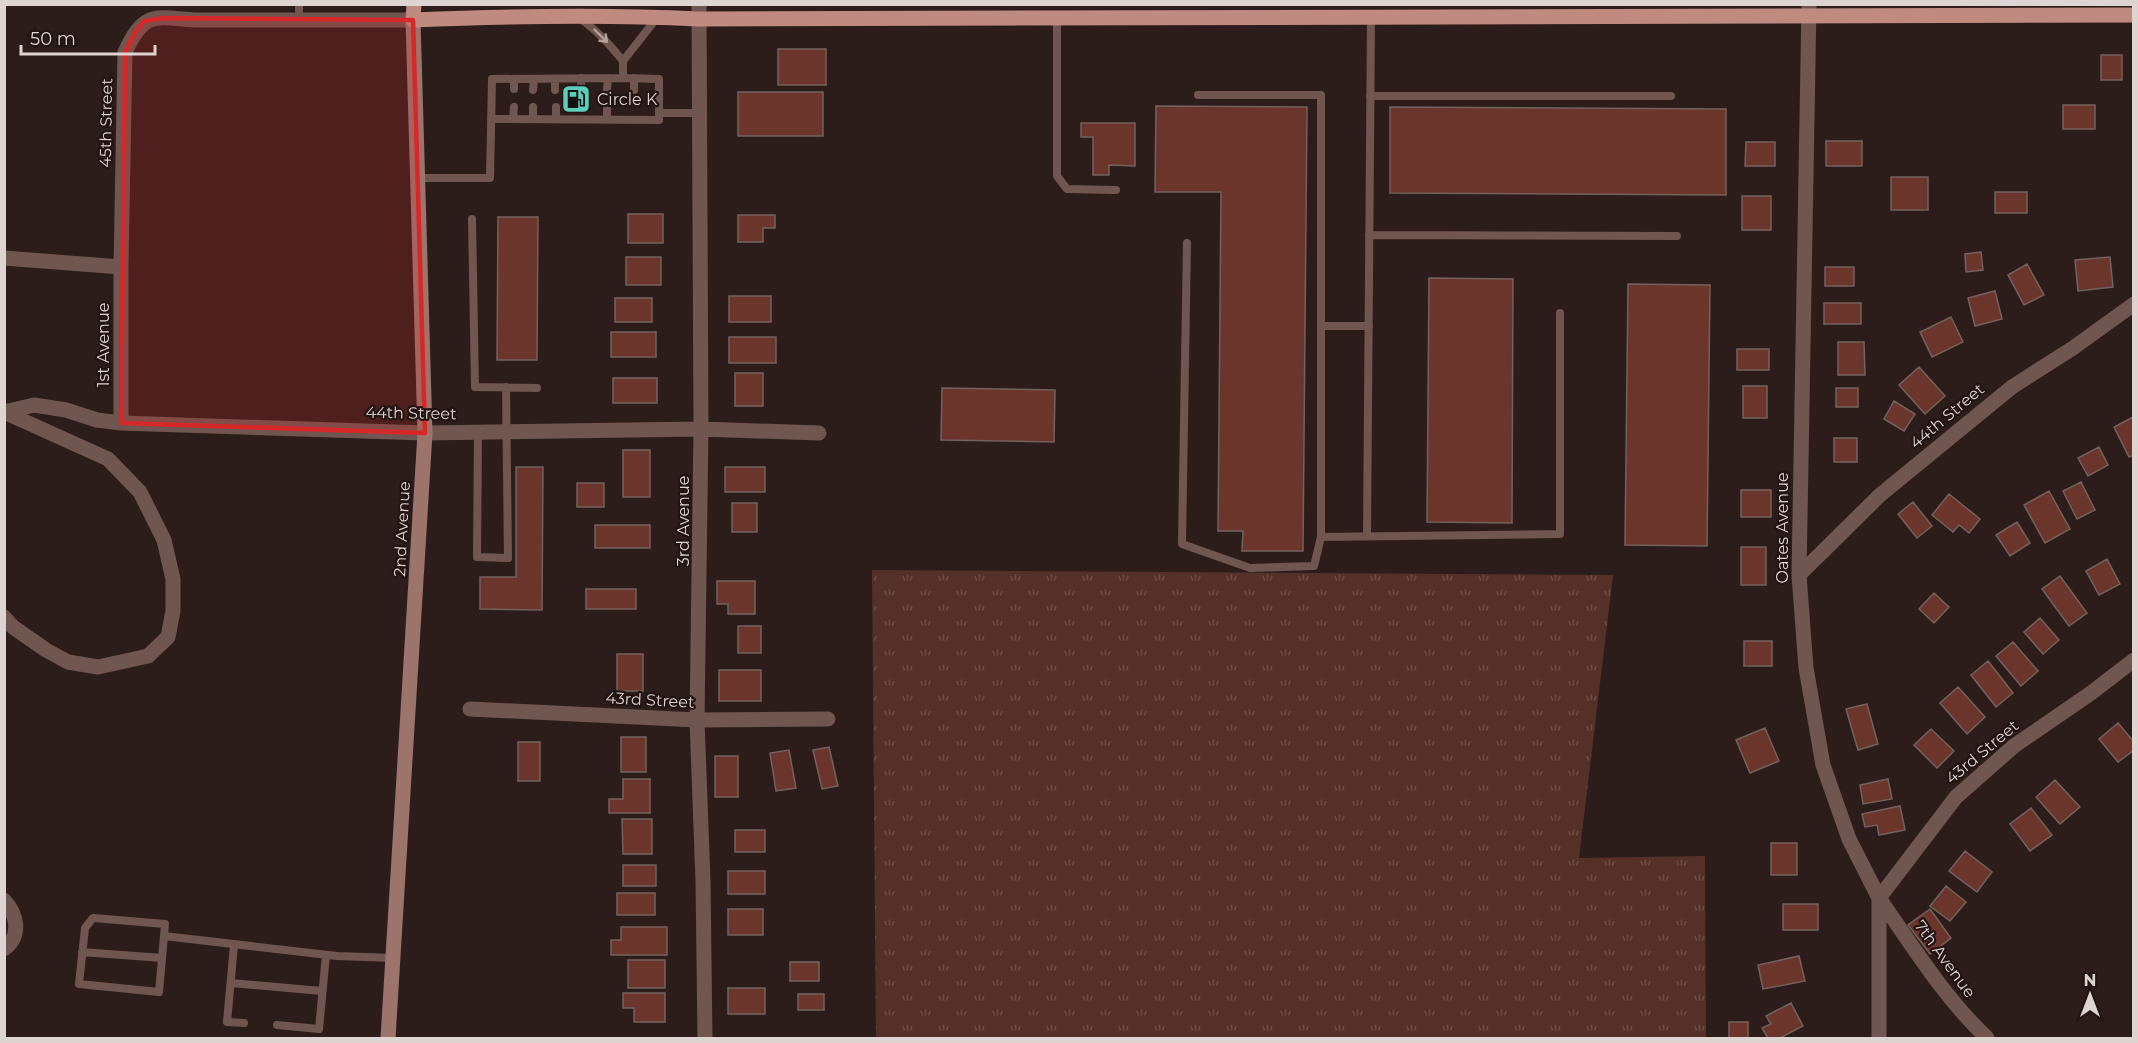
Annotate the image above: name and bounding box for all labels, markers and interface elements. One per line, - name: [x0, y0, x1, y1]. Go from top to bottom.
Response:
- scale bar: [21, 18, 154, 56]
- text: 50 m: [30, 28, 76, 50]
- one-way arrow: [593, 29, 608, 43]
- street label: 45th Street: [96, 78, 116, 168]
- fuel station icon: Circle K: [560, 83, 592, 115]
- place label: Circle K: [597, 90, 658, 109]
- street label: 1st Avenue: [94, 303, 113, 387]
- street label: 44th Street: [1906, 379, 1988, 453]
- street label: 44th Street: [365, 403, 457, 423]
- street label: Oates Avenue: [1773, 472, 1792, 584]
- street label: 3rd Avenue: [674, 476, 693, 566]
- street label: 2nd Avenue: [390, 481, 414, 577]
- street label: 43rd Street: [605, 688, 695, 712]
- street label: 43rd Street: [1942, 716, 2023, 788]
- street label: 7th Avenue: [1911, 917, 1979, 1001]
- north arrow: [2060, 965, 2120, 1025]
- text: N: [2084, 971, 2096, 990]

